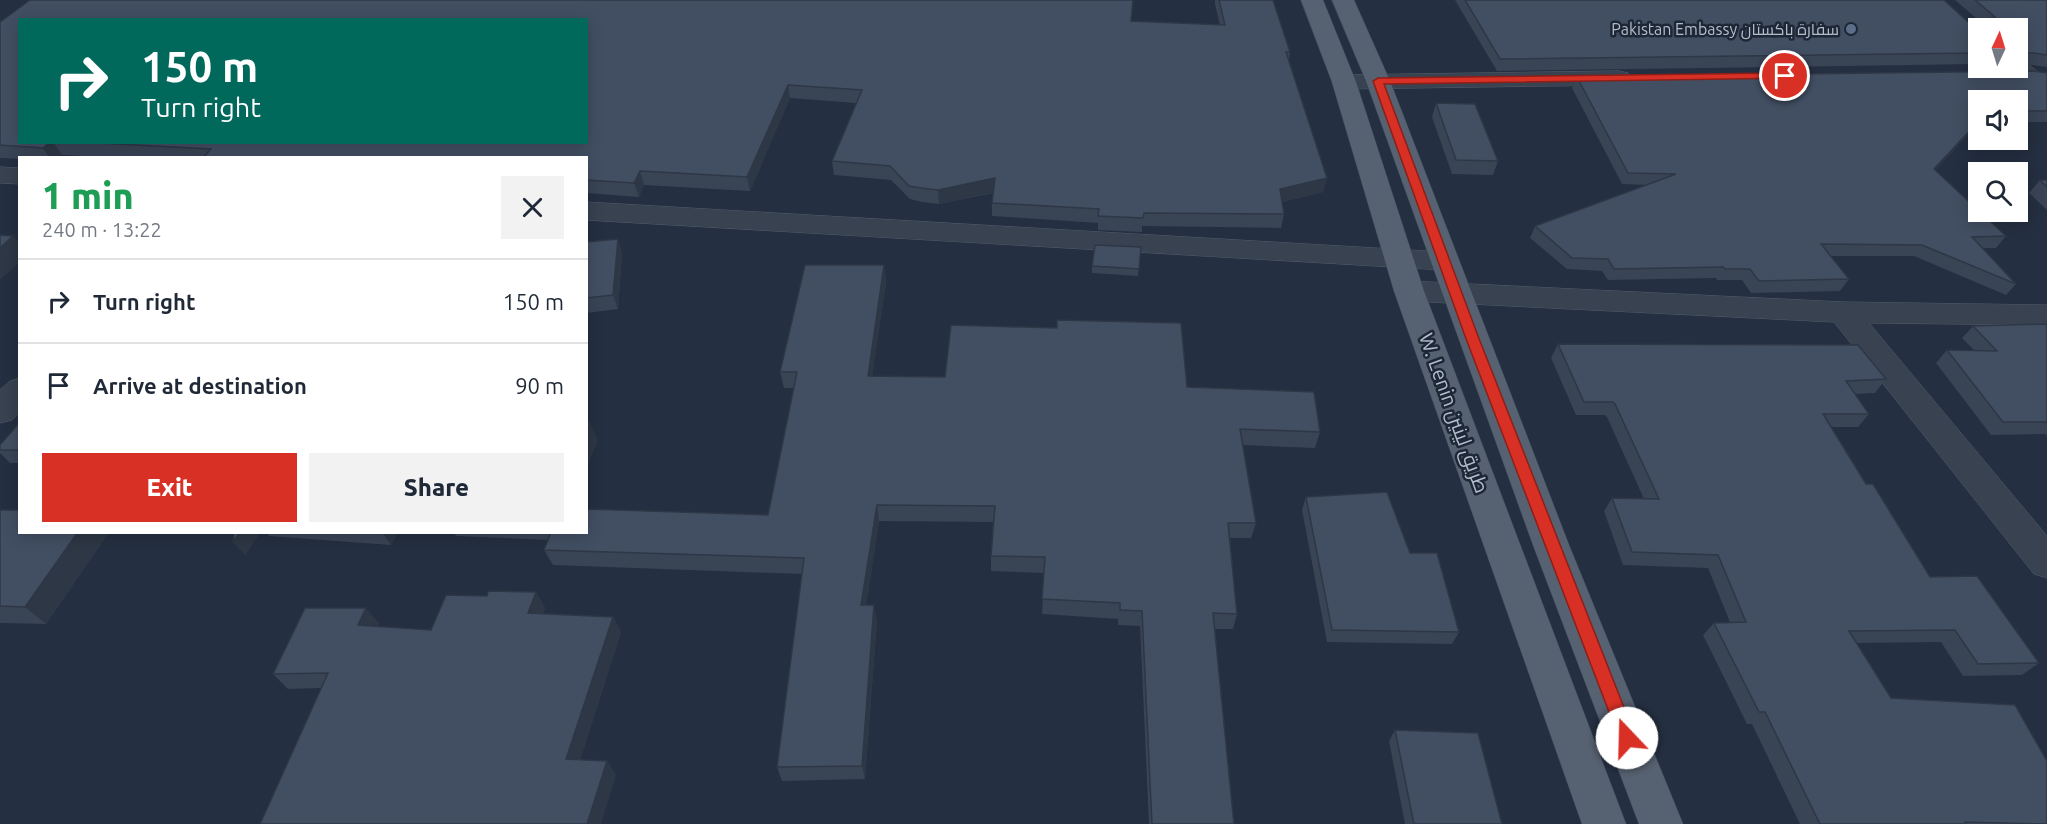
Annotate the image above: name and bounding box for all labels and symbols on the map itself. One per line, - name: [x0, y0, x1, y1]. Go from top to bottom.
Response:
- north arrow: [1968, 18, 2028, 78]
- place label: Pakistan Embassy سفارة باكستان: [1611, 20, 1839, 40]
- marker: Pakistan Embassy سفارة باكستان: [1844, 22, 1858, 36]
- pin: [1759, 50, 1810, 101]
- street label: W. Lenin طريق لينين: [1413, 330, 1494, 497]
- position arrow: [1595, 706, 1659, 770]

